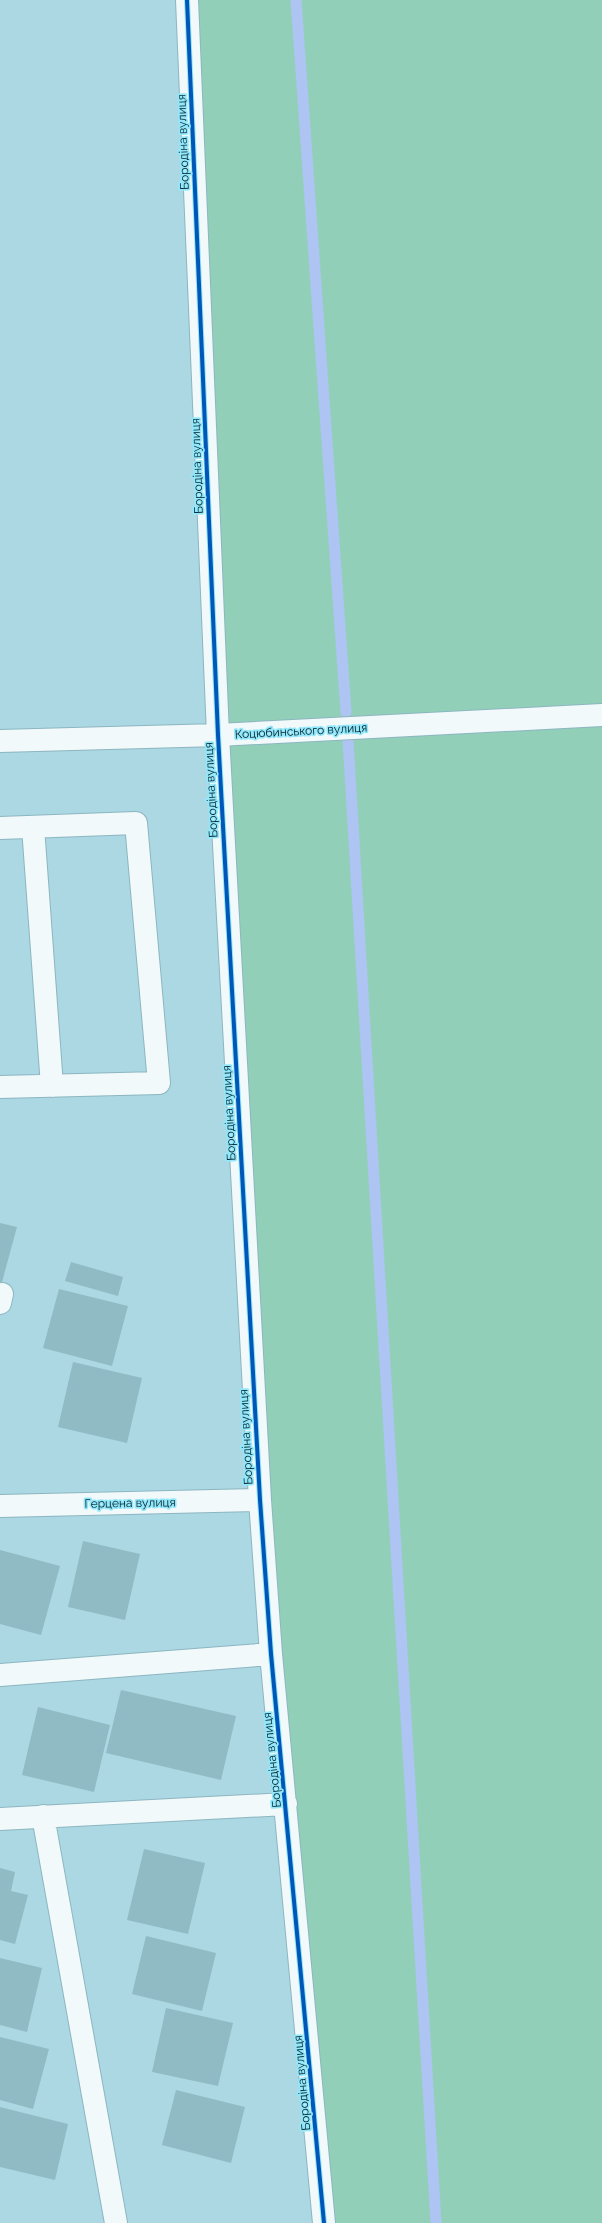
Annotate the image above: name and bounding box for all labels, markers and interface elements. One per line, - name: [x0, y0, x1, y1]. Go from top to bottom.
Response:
- street label: Бородіна вулиця: [174, 94, 192, 190]
- street label: Бородіна вулиця: [188, 418, 206, 514]
- street label: Коцюбинського вулиця: [234, 721, 368, 741]
- street label: Бородіна вулиця: [202, 742, 220, 838]
- street label: Бородіна вулиця: [220, 1065, 238, 1161]
- street label: Бородіна вулиця: [237, 1389, 255, 1485]
- street label: Герцена вулиця: [84, 1495, 176, 1511]
- street label: Бородіна вулиця: [260, 1712, 284, 1808]
- street label: Бородіна вулиця: [291, 2035, 313, 2131]

